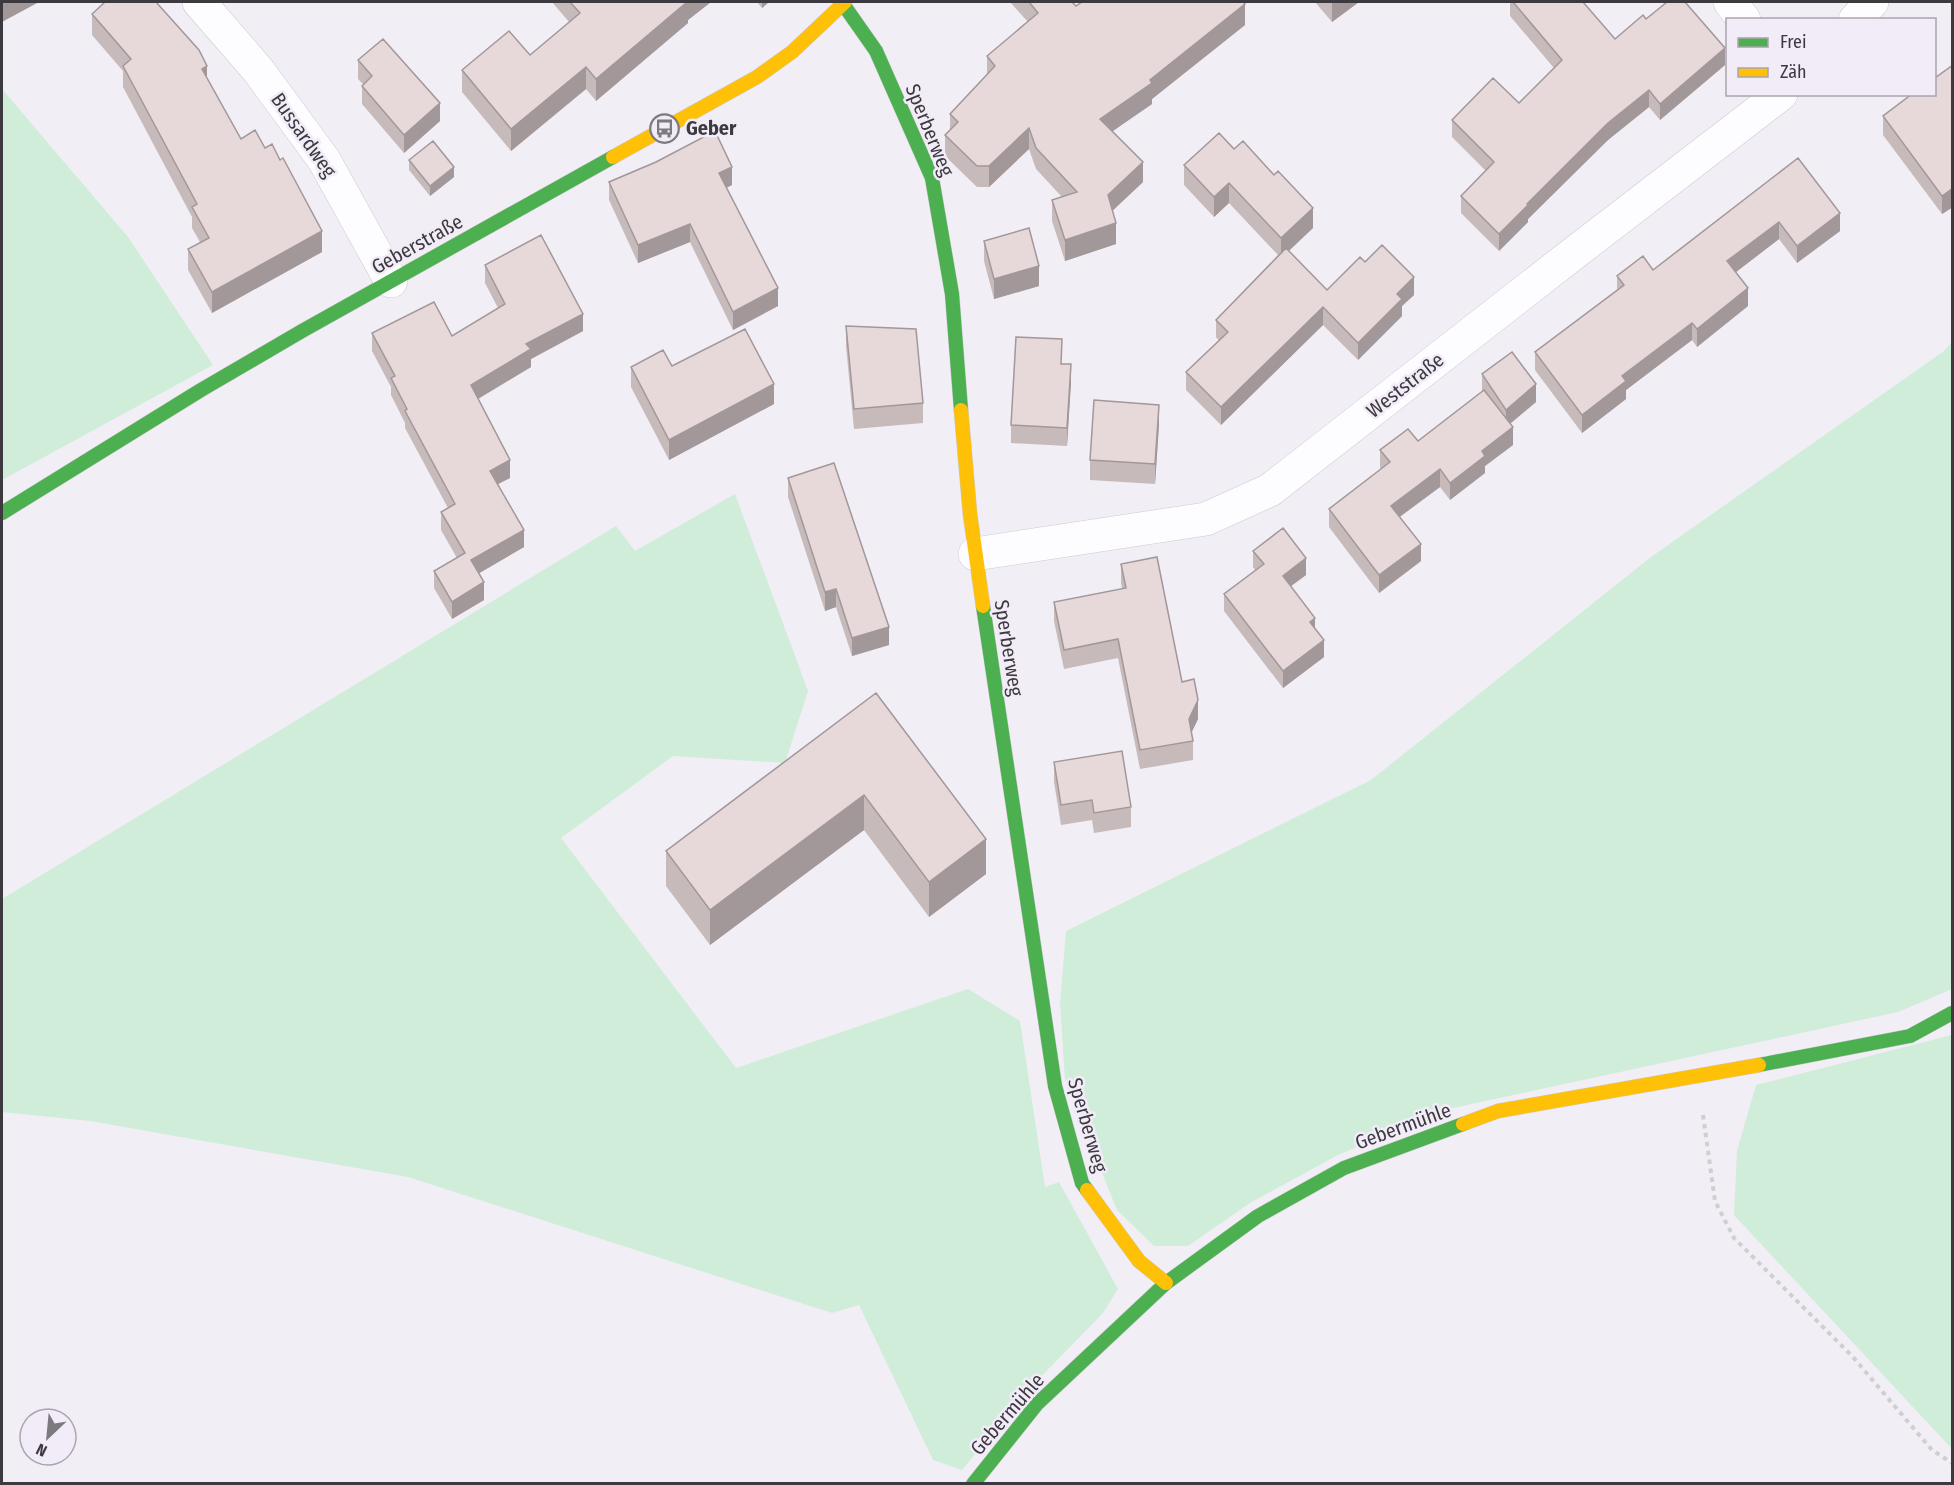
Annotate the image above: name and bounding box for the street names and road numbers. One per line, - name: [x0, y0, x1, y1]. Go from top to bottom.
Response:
- street label: Sperberweg: [901, 80, 960, 180]
- street label: Bussardweg: [266, 88, 342, 182]
- street label: Geberstraße: [367, 209, 467, 279]
- street label: Weststraße: [1362, 347, 1448, 423]
- street label: Sperberweg: [990, 598, 1029, 699]
- street label: Sperberweg: [1063, 1075, 1113, 1176]
- street label: Gebermühle: [1352, 1098, 1454, 1154]
- street label: Gebermühle: [965, 1368, 1049, 1460]

